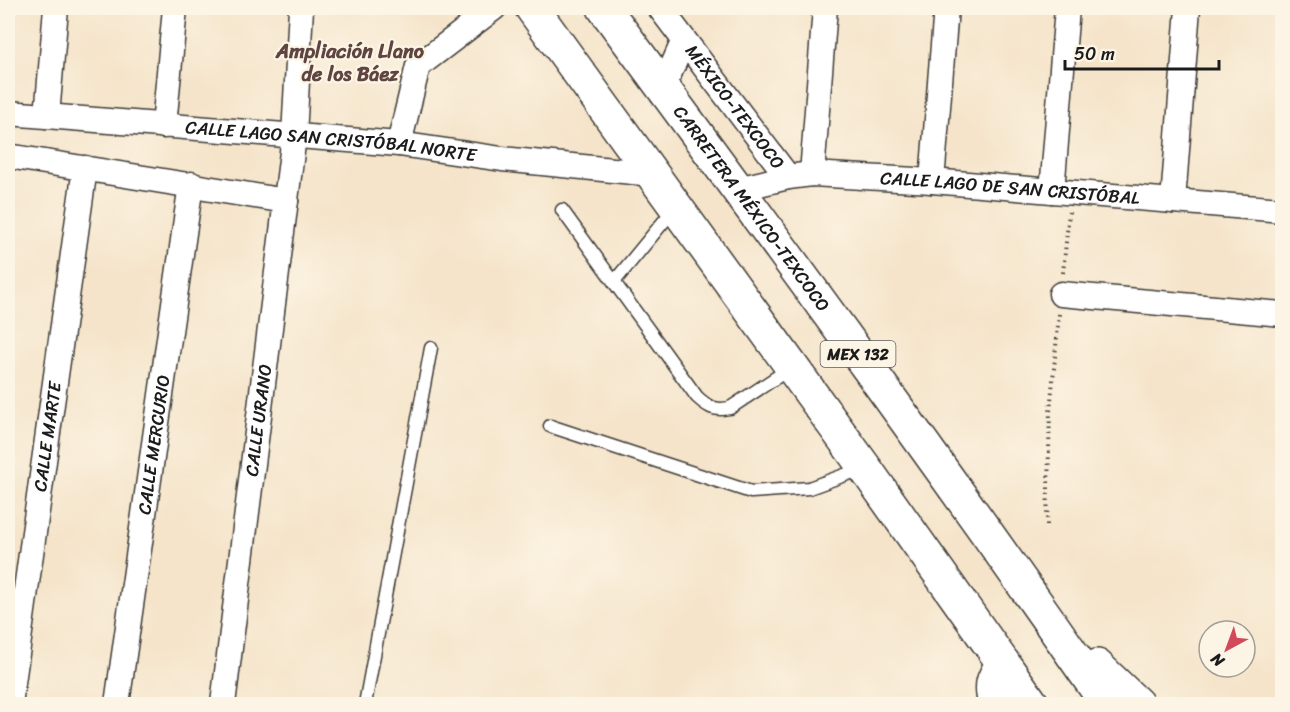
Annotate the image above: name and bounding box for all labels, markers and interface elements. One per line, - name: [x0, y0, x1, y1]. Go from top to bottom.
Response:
- scale bar: [1065, 33, 1220, 71]
- district label: Ampliación Llano de los Báez: [275, 34, 425, 92]
- street label: MÉXICO-TEXCOCO: [677, 37, 793, 177]
- text: 50 m: [1074, 38, 1115, 70]
- street label: CARRETERA MÉXICO-TEXCOCO: [665, 98, 839, 319]
- street label: CALLE LAGO SAN CRISTÓBAL NORTE: [184, 111, 479, 171]
- street label: CALLE LAGO DE SAN CRISTÓBAL: [879, 162, 1141, 214]
- road number: MEX 132: [820, 341, 896, 367]
- street label: CALLE URANO: [236, 362, 281, 478]
- street label: CALLE MERCURIO: [128, 373, 180, 517]
- street label: CALLE MARTE: [24, 379, 71, 494]
- north arrow: [1197, 619, 1257, 679]
- text: N: [1203, 645, 1232, 675]

